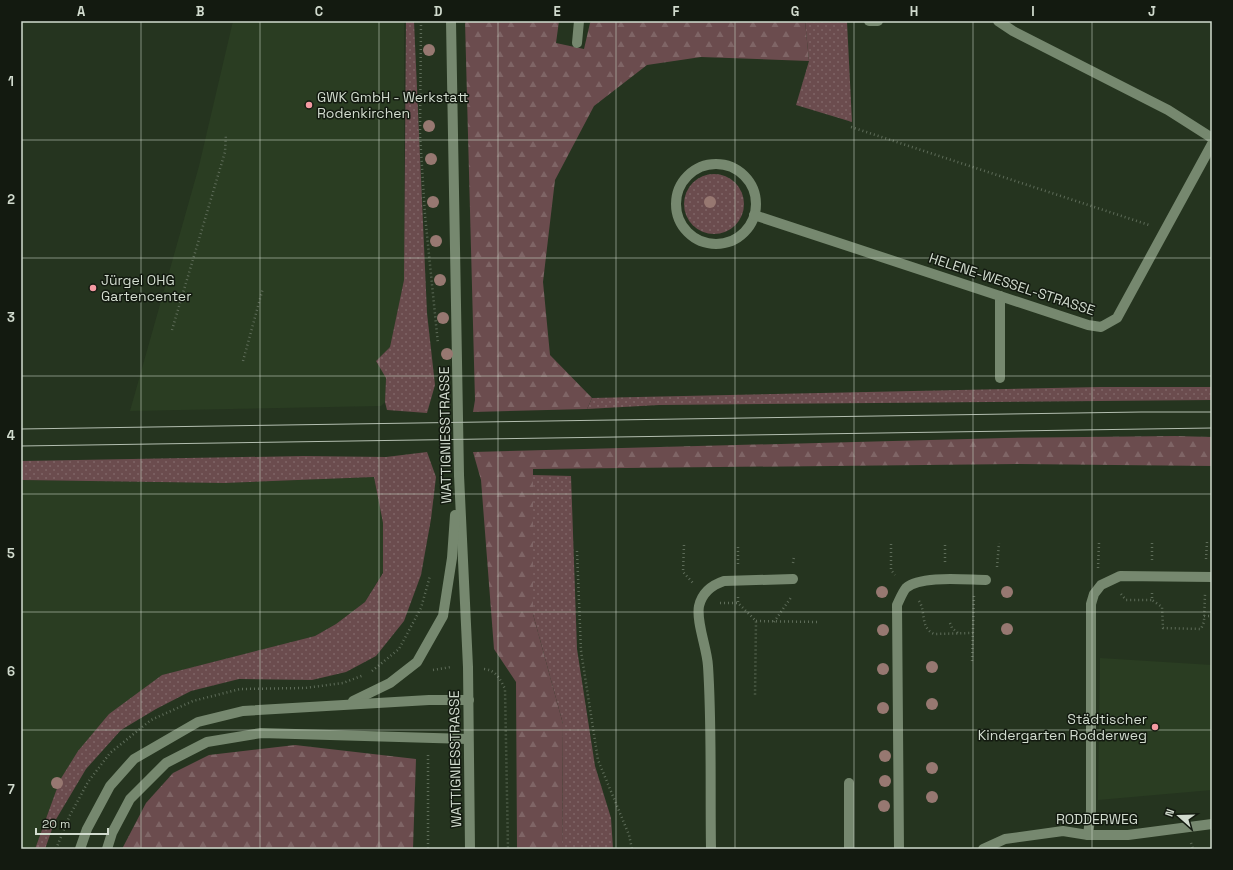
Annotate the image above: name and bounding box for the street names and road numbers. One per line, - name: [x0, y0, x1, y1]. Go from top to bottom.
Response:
- street label: HELENE-WESSEL-STRASSE: [927, 249, 1097, 319]
- street label: WATTIGNIESSTRASSE: [435, 366, 455, 504]
- street label: WATTIGNIESSTRASSE: [445, 690, 465, 828]
- street label: RODDERWEG: [1056, 810, 1138, 828]

